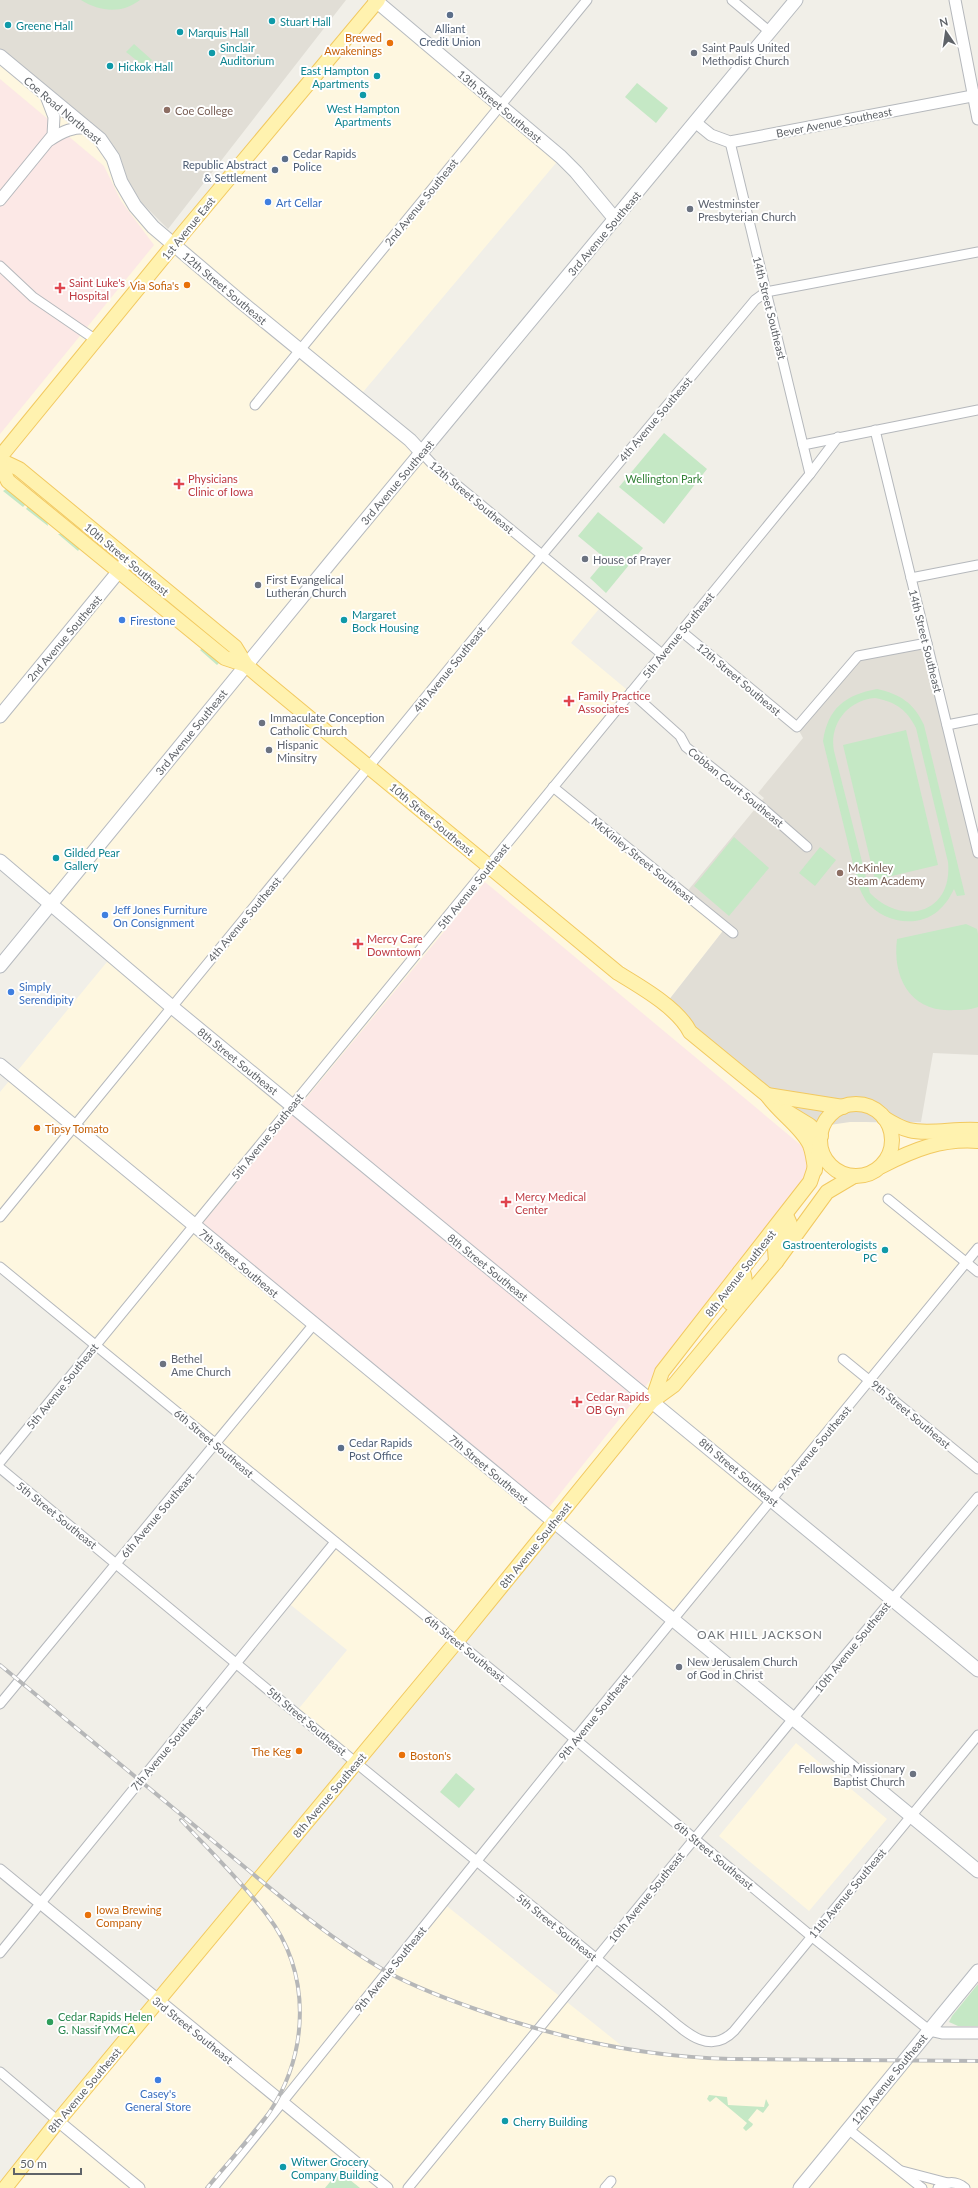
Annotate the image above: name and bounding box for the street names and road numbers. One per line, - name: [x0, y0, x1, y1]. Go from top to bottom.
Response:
- street label: 13th Street Southeast: [455, 67, 545, 145]
- street label: Coe Road Northeast: [21, 74, 105, 146]
- street label: Bever Avenue Southeast: [775, 104, 893, 140]
- street label: 2nd Avenue Southeast: [382, 156, 460, 248]
- street label: 3rd Avenue Southeast: [565, 188, 643, 278]
- street label: 1st Avenue East: [159, 194, 217, 262]
- street label: 12th Street Southeast: [180, 249, 270, 327]
- street label: 14th Street Southeast: [751, 255, 789, 361]
- street label: 4th Avenue Southeast: [616, 374, 694, 464]
- street label: 3rd Avenue Southeast: [358, 437, 436, 527]
- street label: 12th Street Southeast: [427, 458, 517, 536]
- street label: 10th Street Southeast: [82, 520, 172, 598]
- street label: 14th Street Southeast: [907, 588, 945, 694]
- street label: 5th Avenue Southeast: [639, 589, 717, 680]
- street label: 2nd Avenue Southeast: [24, 592, 104, 684]
- street label: 4th Avenue Southeast: [410, 623, 488, 714]
- street label: 12th Street Southeast: [694, 640, 784, 718]
- street label: 3rd Avenue Southeast: [152, 687, 230, 777]
- street label: Cobban Court Southeast: [686, 745, 786, 830]
- street label: 10th Street Southeast: [387, 780, 477, 858]
- street label: McKinley Street Southeast: [589, 815, 697, 905]
- street label: 5th Avenue Southeast: [434, 840, 512, 931]
- street label: 4th Avenue Southeast: [205, 874, 283, 964]
- street label: 8th Street Southeast: [195, 1025, 281, 1097]
- street label: 5th Avenue Southeast: [228, 1090, 306, 1181]
- street label: 7th Street Southeast: [197, 1226, 281, 1300]
- street label: 8th Avenue Southeast: [702, 1227, 778, 1319]
- street label: 8th Street Southeast: [445, 1231, 531, 1303]
- street label: 5th Avenue Southeast: [23, 1340, 101, 1431]
- street label: 9th Street Southeast: [869, 1377, 953, 1451]
- street label: 9th Avenue Southeast: [775, 1403, 853, 1493]
- street label: 6th Street Southeast: [172, 1406, 256, 1480]
- street label: 7th Street Southeast: [447, 1432, 531, 1506]
- street label: 8th Street Southeast: [697, 1435, 781, 1509]
- street label: 6th Avenue Southeast: [118, 1470, 196, 1560]
- street label: 5th Street Southeast: [14, 1479, 100, 1551]
- street label: 8th Avenue Southeast: [496, 1499, 574, 1590]
- street label: 10th Avenue Southeast: [811, 1599, 893, 1695]
- street label: 6th Street Southeast: [422, 1612, 508, 1684]
- street label: 9th Avenue Southeast: [555, 1671, 633, 1762]
- street label: 5th Street Southeast: [265, 1684, 349, 1758]
- street label: 7th Avenue Southeast: [128, 1703, 206, 1793]
- street label: 8th Avenue Southeast: [290, 1750, 368, 1840]
- street label: 6th Street Southeast: [672, 1818, 756, 1892]
- street label: 11th Avenue Southeast: [806, 1846, 888, 1940]
- street label: 10th Avenue Southeast: [605, 1849, 687, 1945]
- street label: 5th Street Southeast: [514, 1891, 600, 1963]
- street label: 9th Avenue Southeast: [351, 1923, 429, 2014]
- street label: 3rd Street Southeast: [150, 1994, 236, 2066]
- street label: 12th Avenue Southeast: [848, 2031, 930, 2127]
- street label: 8th Avenue Southeast: [45, 2045, 123, 2135]

